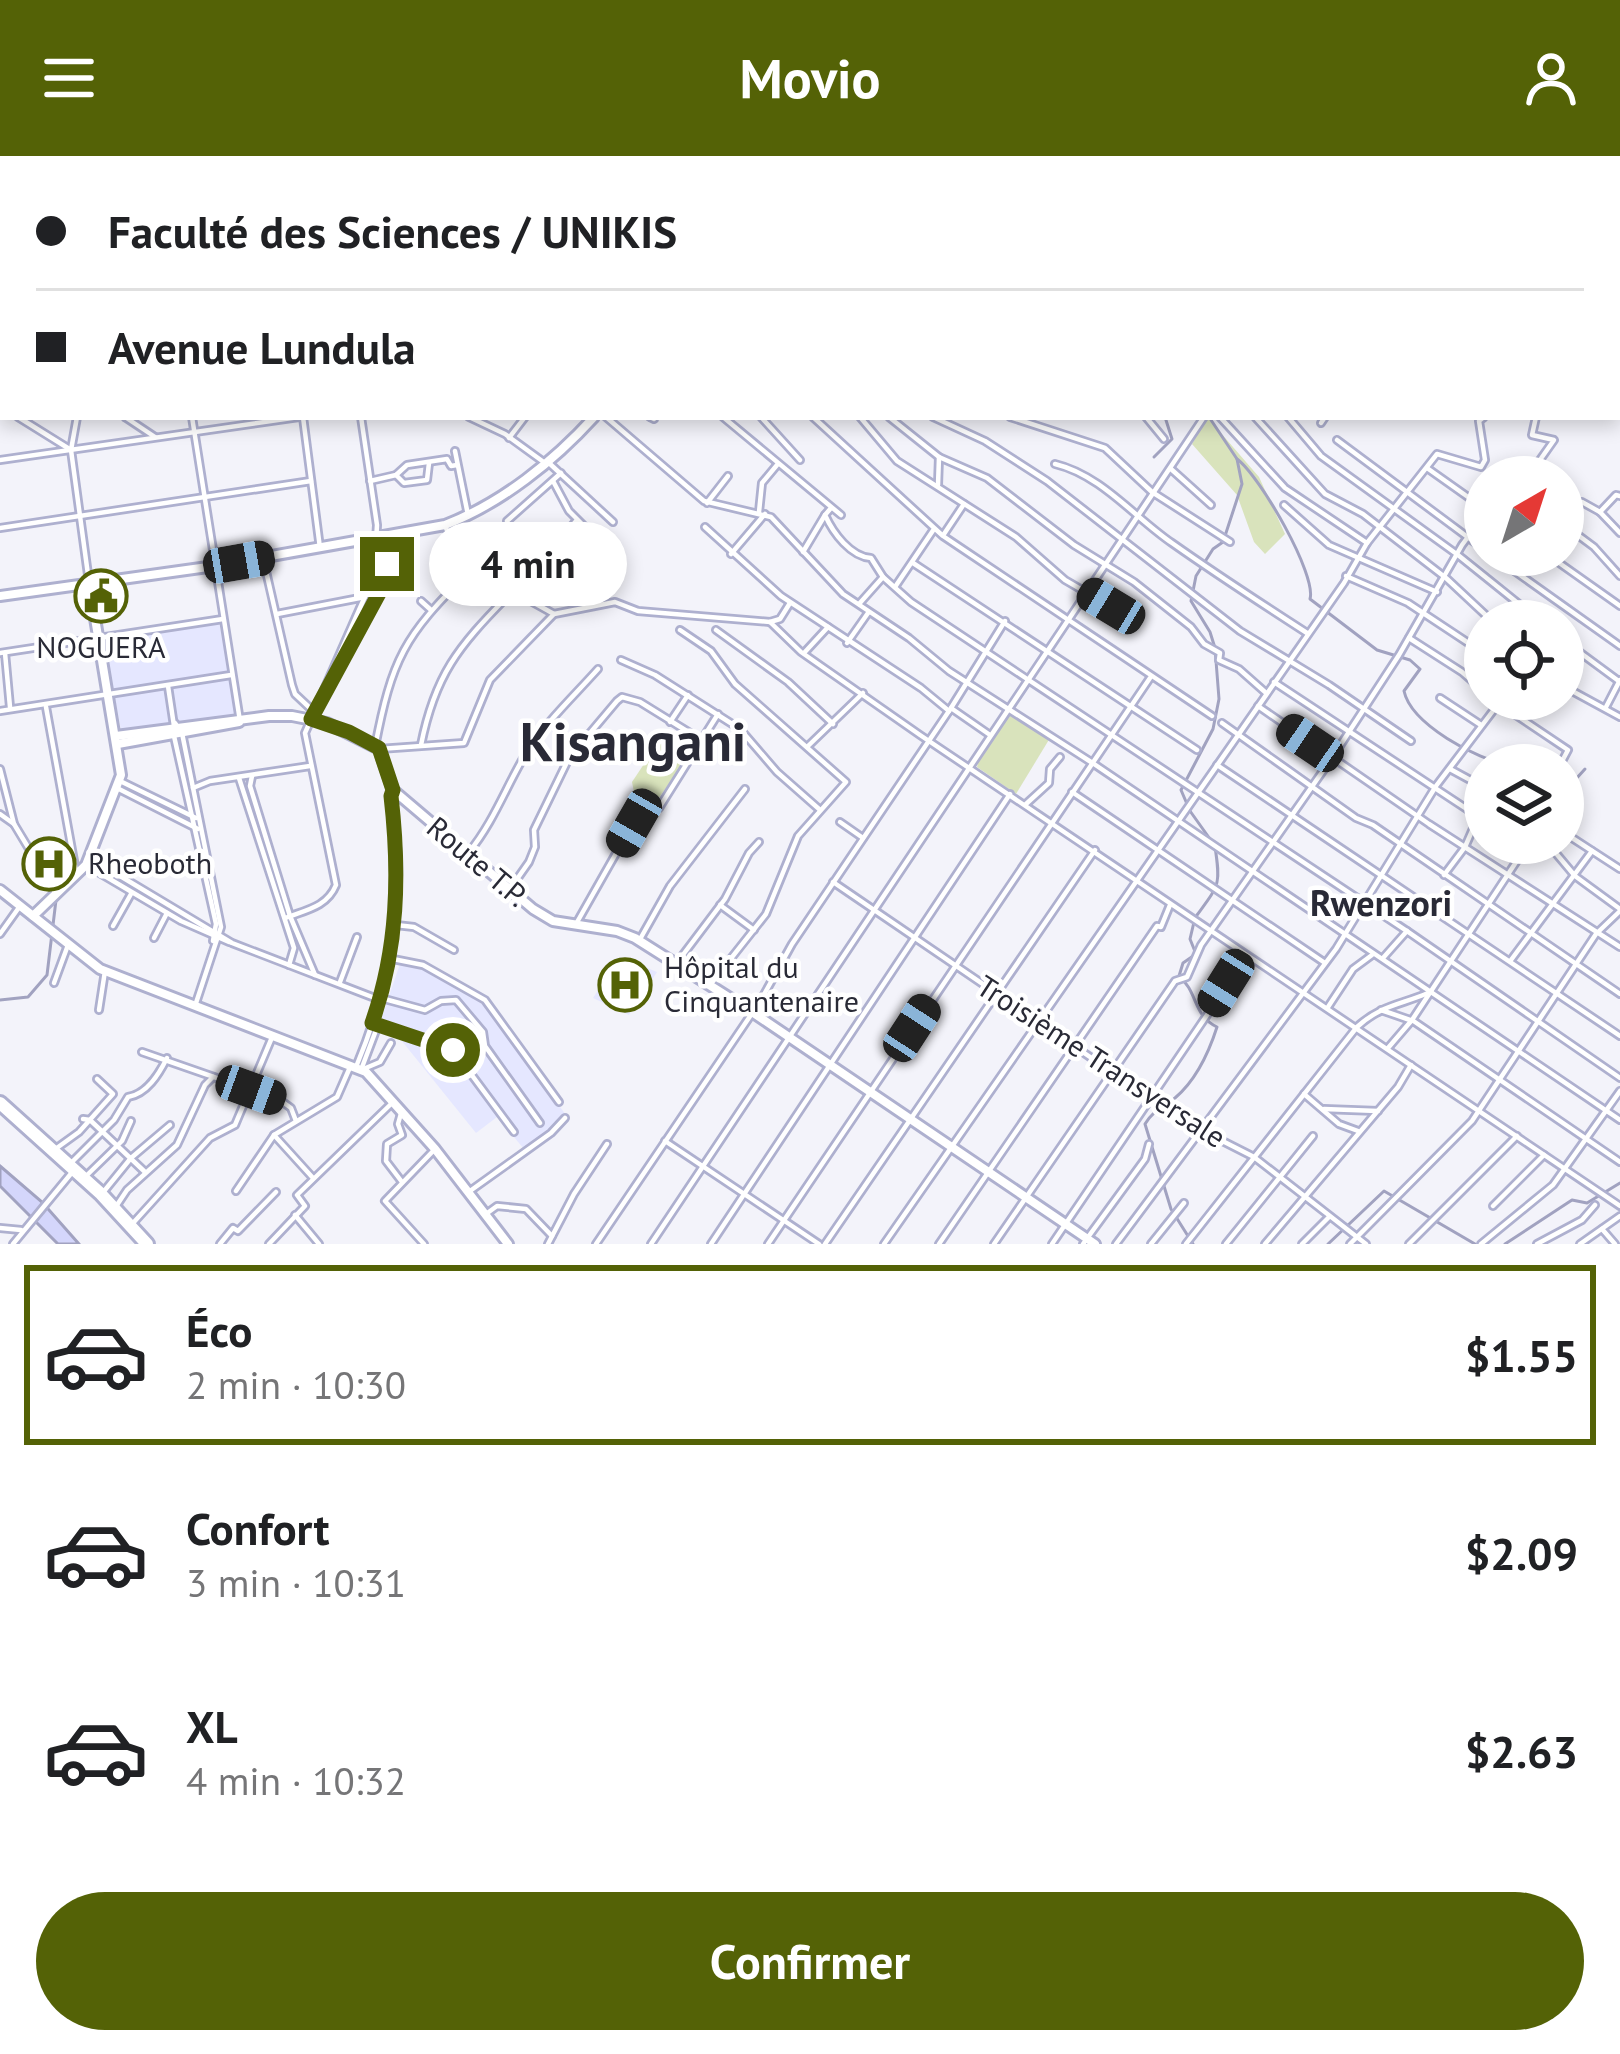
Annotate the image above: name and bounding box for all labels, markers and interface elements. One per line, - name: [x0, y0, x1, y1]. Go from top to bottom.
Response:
- text: Movio: [740, 43, 880, 113]
- icon: menu: [36, 45, 102, 111]
- icon: person: [1518, 45, 1584, 111]
- text: Faculté des Sciences / UNIKIS: [108, 202, 677, 260]
- text: Avenue Lundula: [108, 318, 416, 376]
- north arrow: [1464, 456, 1584, 576]
- map controls: [1464, 456, 1584, 864]
- callout: 4 min: [429, 522, 627, 606]
- route end: [360, 537, 414, 591]
- car: [200, 538, 278, 586]
- text: 4 min: [480, 538, 576, 589]
- public building icon: NOGUERA: [73, 568, 129, 624]
- car: [1071, 572, 1151, 640]
- button: locate: [1464, 600, 1584, 720]
- place label: NOGUERA: [36, 627, 166, 666]
- district label: Kisangani: [520, 706, 746, 776]
- car: [1270, 708, 1350, 778]
- button: layers: [1464, 744, 1584, 864]
- car: [600, 783, 668, 863]
- street label: Route T.P.: [419, 807, 537, 914]
- hospital icon: Rheoboth: [21, 836, 77, 892]
- place label: Rheoboth: [88, 843, 212, 882]
- district label: Rwenzori: [1310, 879, 1452, 926]
- car: [1192, 943, 1260, 1023]
- place label: Hôpital du Cinquantenaire: [664, 947, 859, 1020]
- hospital icon: Hôpital du Cinquantenaire: [597, 957, 653, 1013]
- street label: Troisième Transversale: [970, 966, 1234, 1156]
- car: [877, 988, 947, 1068]
- route start: [426, 1023, 480, 1077]
- car: [211, 1061, 291, 1119]
- icon: car: [42, 1301, 150, 1409]
- text: Éco: [186, 1301, 252, 1359]
- text: $1.55: [1465, 1326, 1578, 1384]
- text: 2 min · 10:30: [186, 1359, 406, 1410]
- icon: car: [42, 1499, 150, 1607]
- text: Confort: [186, 1499, 329, 1557]
- text: $2.09: [1465, 1524, 1578, 1582]
- text: 3 min · 10:31: [186, 1557, 406, 1608]
- icon: car: [42, 1697, 150, 1805]
- text: XL: [186, 1697, 238, 1755]
- text: $2.63: [1465, 1722, 1578, 1780]
- text: 4 min · 10:32: [186, 1755, 406, 1806]
- button: Confirmer: [36, 1892, 1584, 2030]

